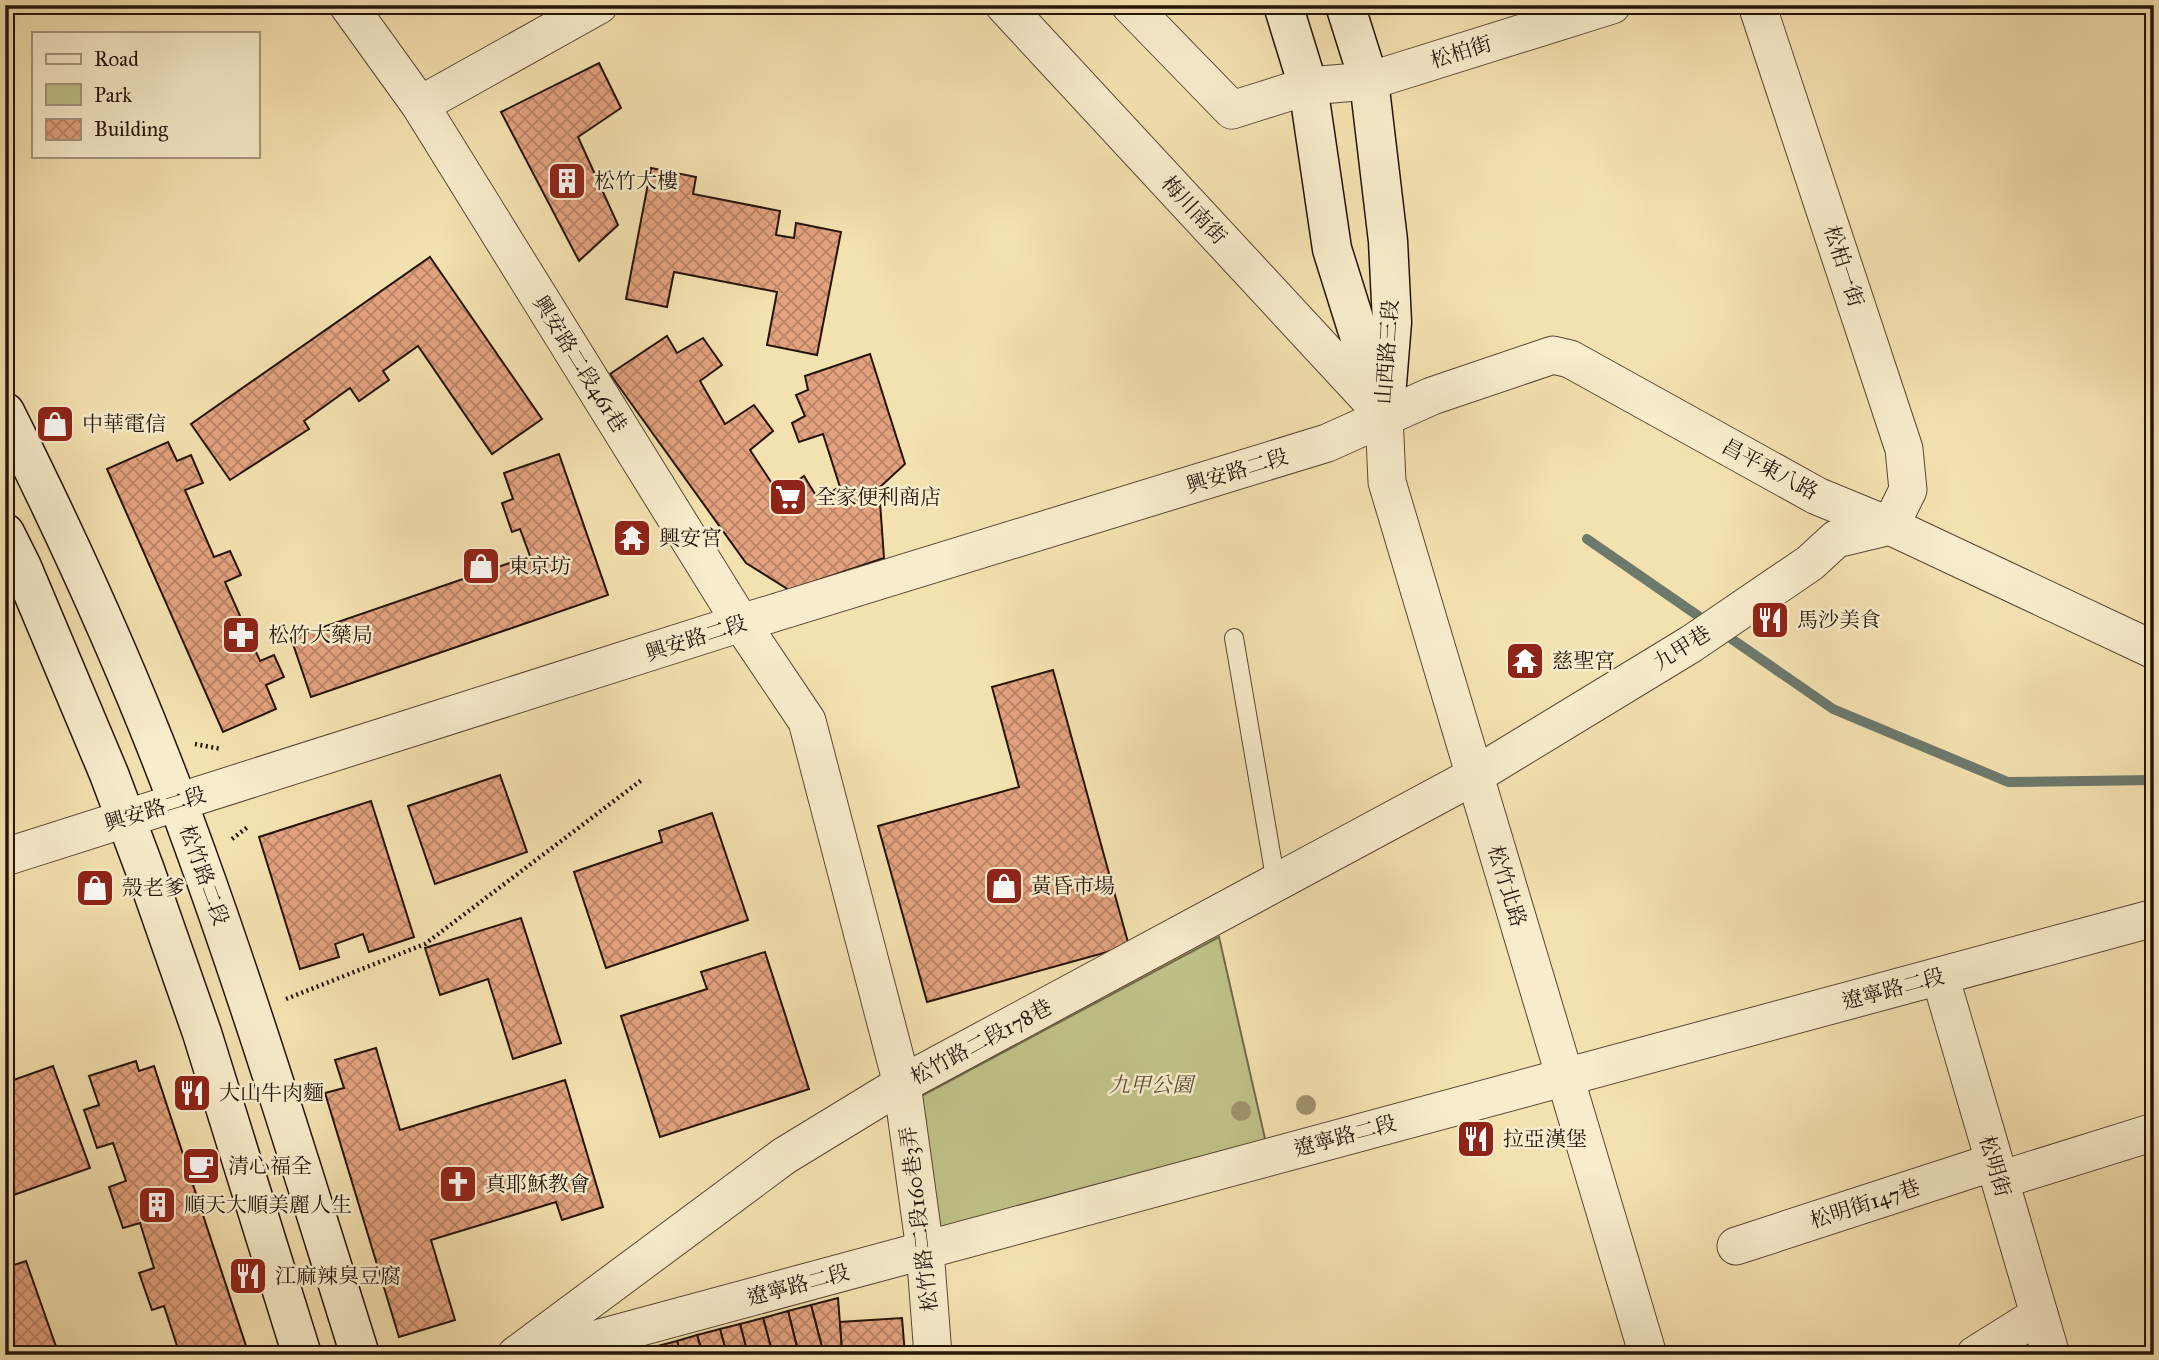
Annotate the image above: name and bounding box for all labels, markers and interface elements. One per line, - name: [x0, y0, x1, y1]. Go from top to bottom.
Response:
- street label: 松柏街: [1427, 30, 1495, 74]
- legend: [32, 32, 259, 158]
- text: Road: [94, 46, 139, 72]
- text: Park: [94, 82, 132, 108]
- text: Building: [94, 116, 168, 142]
- building icon: 松竹大樓: [546, 160, 588, 202]
- place label: 松竹大樓: [594, 168, 678, 194]
- street label: 梅川南街: [1156, 170, 1232, 250]
- street label: 松柏一街: [1819, 222, 1869, 310]
- street label: 興安路二段461巷: [527, 291, 633, 437]
- street label: 山西路三段: [1370, 299, 1404, 405]
- shop icon: 中華電信: [34, 403, 76, 445]
- place label: 中華電信: [82, 411, 166, 437]
- street label: 昌平東八路: [1718, 433, 1822, 505]
- street label: 興安路二段: [1183, 443, 1291, 499]
- supermarket icon: 全家便利商店: [767, 476, 809, 518]
- place label: 全家便利商店: [815, 484, 941, 510]
- temple icon: 興安宮: [611, 517, 653, 559]
- place label: 興安宮: [659, 525, 722, 551]
- shop icon: 東京坊: [460, 545, 502, 587]
- place label: 東京坊: [508, 553, 571, 579]
- restaurant icon: 馬沙美食: [1749, 599, 1791, 641]
- place label: 馬沙美食: [1797, 607, 1881, 633]
- street label: 興安路二段: [642, 609, 750, 667]
- pharmacy icon: 松竹大藥局: [220, 614, 262, 656]
- street label: 九甲巷: [1648, 620, 1716, 676]
- place label: 松竹大藥局: [268, 622, 373, 648]
- temple icon: 慈聖宮: [1504, 640, 1546, 682]
- place label: 慈聖宮: [1552, 648, 1615, 674]
- street label: 興安路二段: [101, 781, 209, 837]
- street label: 松竹路二段: [174, 821, 234, 929]
- street label: 松竹北路: [1482, 842, 1532, 930]
- shop icon: 黃昏市場: [983, 865, 1025, 907]
- shop icon: 殼老爹: [74, 867, 116, 909]
- place label: 黃昏市場: [1031, 873, 1115, 899]
- place label: 殼老爹: [122, 875, 185, 901]
- street label: 遼寧路二段: [1839, 963, 1947, 1015]
- street label: 松竹路二段178巷: [906, 994, 1056, 1090]
- restaurant icon: 大山牛肉麵: [171, 1072, 213, 1114]
- park label: 九甲公園: [1109, 1072, 1196, 1098]
- place label: 大山牛肉麵: [219, 1080, 324, 1106]
- street label: 遼寧路二段: [1291, 1110, 1399, 1162]
- restaurant icon: 拉亞漢堡: [1455, 1118, 1497, 1160]
- street label: 松竹路二段160巷3弄: [895, 1125, 943, 1313]
- place label: 拉亞漢堡: [1503, 1126, 1587, 1152]
- street label: 松明街: [1974, 1132, 2016, 1200]
- cafe icon: 清心福全: [180, 1145, 222, 1187]
- place label: 清心福全: [228, 1153, 312, 1179]
- church icon: 真耶穌教會: [437, 1163, 479, 1205]
- place label: 真耶穌教會: [485, 1171, 590, 1197]
- street label: 松明街147巷: [1807, 1174, 1923, 1234]
- building icon: 順天大順美麗人生: [136, 1184, 178, 1226]
- place label: 順天大順美麗人生: [184, 1192, 352, 1218]
- restaurant icon: 江麻辣臭豆腐: [227, 1255, 269, 1297]
- street label: 遼寧路二段: [744, 1259, 852, 1311]
- place label: 江麻辣臭豆腐: [275, 1263, 401, 1289]

